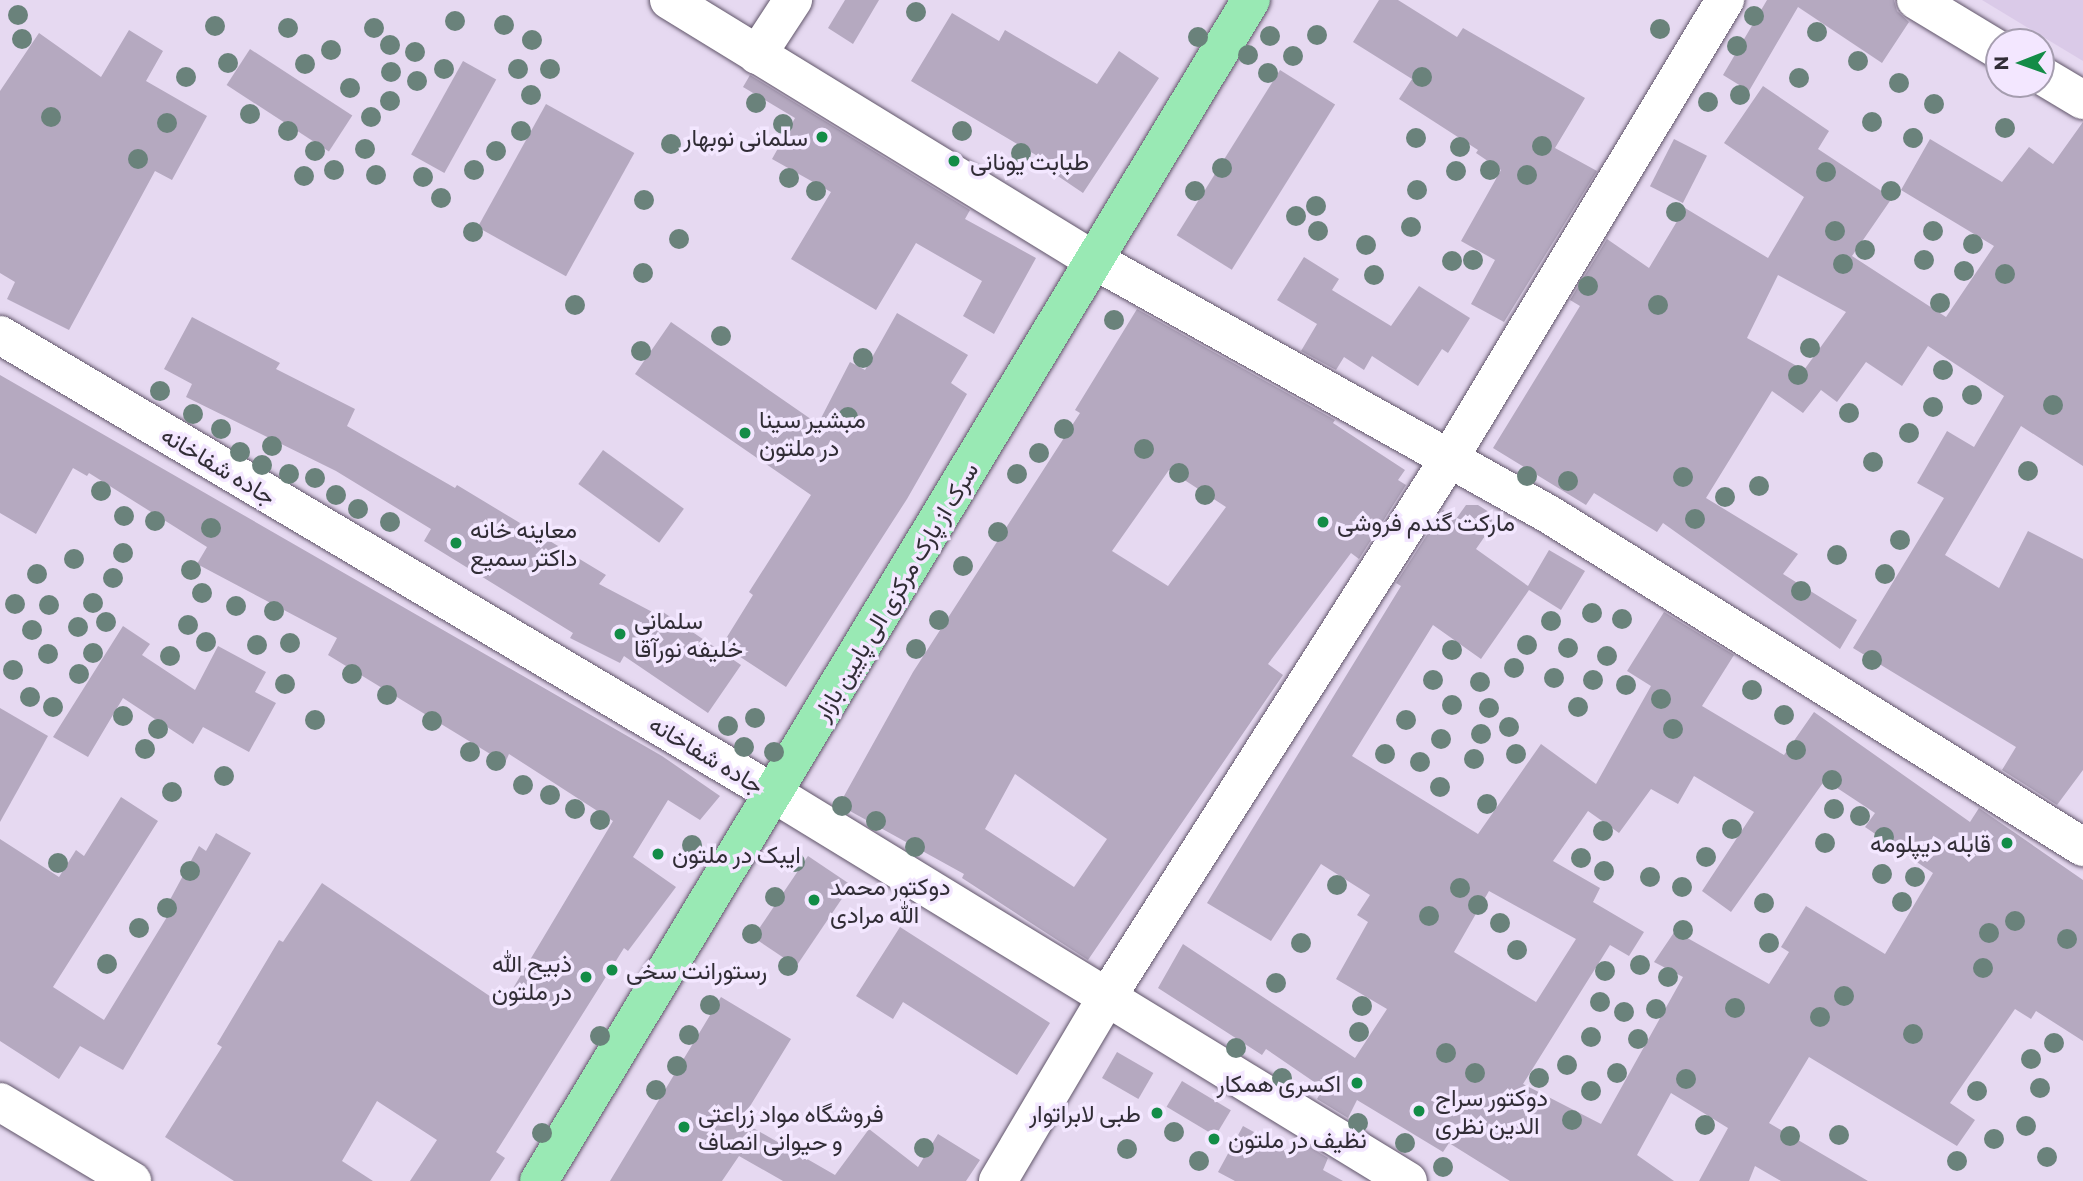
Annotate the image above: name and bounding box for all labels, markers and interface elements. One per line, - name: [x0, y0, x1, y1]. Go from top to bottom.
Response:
- north arrow: [1985, 28, 2055, 98]
- text: N: [1989, 56, 2012, 71]
- place label: سلمانی نوبهار: [683, 123, 808, 151]
- marker: سلمانی نوبهار: [814, 129, 830, 145]
- place label: طبابت یونانی: [970, 147, 1089, 175]
- marker: طبابت یونانی: [944, 151, 964, 171]
- place label: مبشیر سینا در ملتون: [759, 405, 866, 461]
- street label: جاده شفاخانه: [157, 420, 281, 510]
- marker: مبشیر سینا در ملتون: [737, 425, 753, 441]
- street label: سرک از پارک مرکزی الی پایین بازار: [806, 457, 984, 725]
- place label: مارکت گندم فروشی: [1337, 508, 1515, 536]
- marker: مارکت گندم فروشی: [1315, 514, 1331, 530]
- place label: معاینه خانه داکتر سمیع: [470, 515, 577, 571]
- marker: معاینه خانه داکتر سمیع: [448, 535, 464, 551]
- place label: سلمانی خلیفه نورآقا: [634, 606, 743, 662]
- marker: سلمانی خلیفه نورآقا: [612, 626, 628, 642]
- street label: جاده شفاخانه: [645, 709, 769, 799]
- place label: قابله دیپلومه: [1870, 829, 1991, 857]
- marker: قابله دیپلومه: [1997, 833, 2017, 853]
- place label: ایبک در ملتون: [672, 840, 801, 868]
- marker: ایبک در ملتون: [650, 846, 666, 862]
- place label: دوکتور محمد الله مرادی: [830, 872, 951, 928]
- marker: دوکتور محمد الله مرادی: [804, 890, 824, 910]
- place label: ذبیح الله در ملتون: [492, 949, 572, 1005]
- place label: رستورانت سخی: [626, 956, 767, 984]
- marker: رستورانت سخی: [604, 962, 620, 978]
- marker: ذبیح الله در ملتون: [578, 969, 594, 985]
- place label: اکسری همکار: [1217, 1069, 1341, 1097]
- marker: اکسری همکار: [1347, 1073, 1367, 1093]
- place label: دوکتور سراج الدین نظری: [1435, 1083, 1548, 1139]
- place label: فروشگاه مواد زراعتی و حیوانی انصاف: [698, 1099, 884, 1155]
- place label: طبی لابراتوار: [1029, 1099, 1141, 1127]
- marker: دوکتور سراج الدین نظری: [1409, 1101, 1429, 1121]
- marker: طبی لابراتوار: [1147, 1103, 1167, 1123]
- marker: فروشگاه مواد زراعتی و حیوانی انصاف: [676, 1119, 692, 1135]
- place label: نظیف در ملتون: [1228, 1125, 1367, 1153]
- marker: نظیف در ملتون: [1206, 1131, 1222, 1147]

